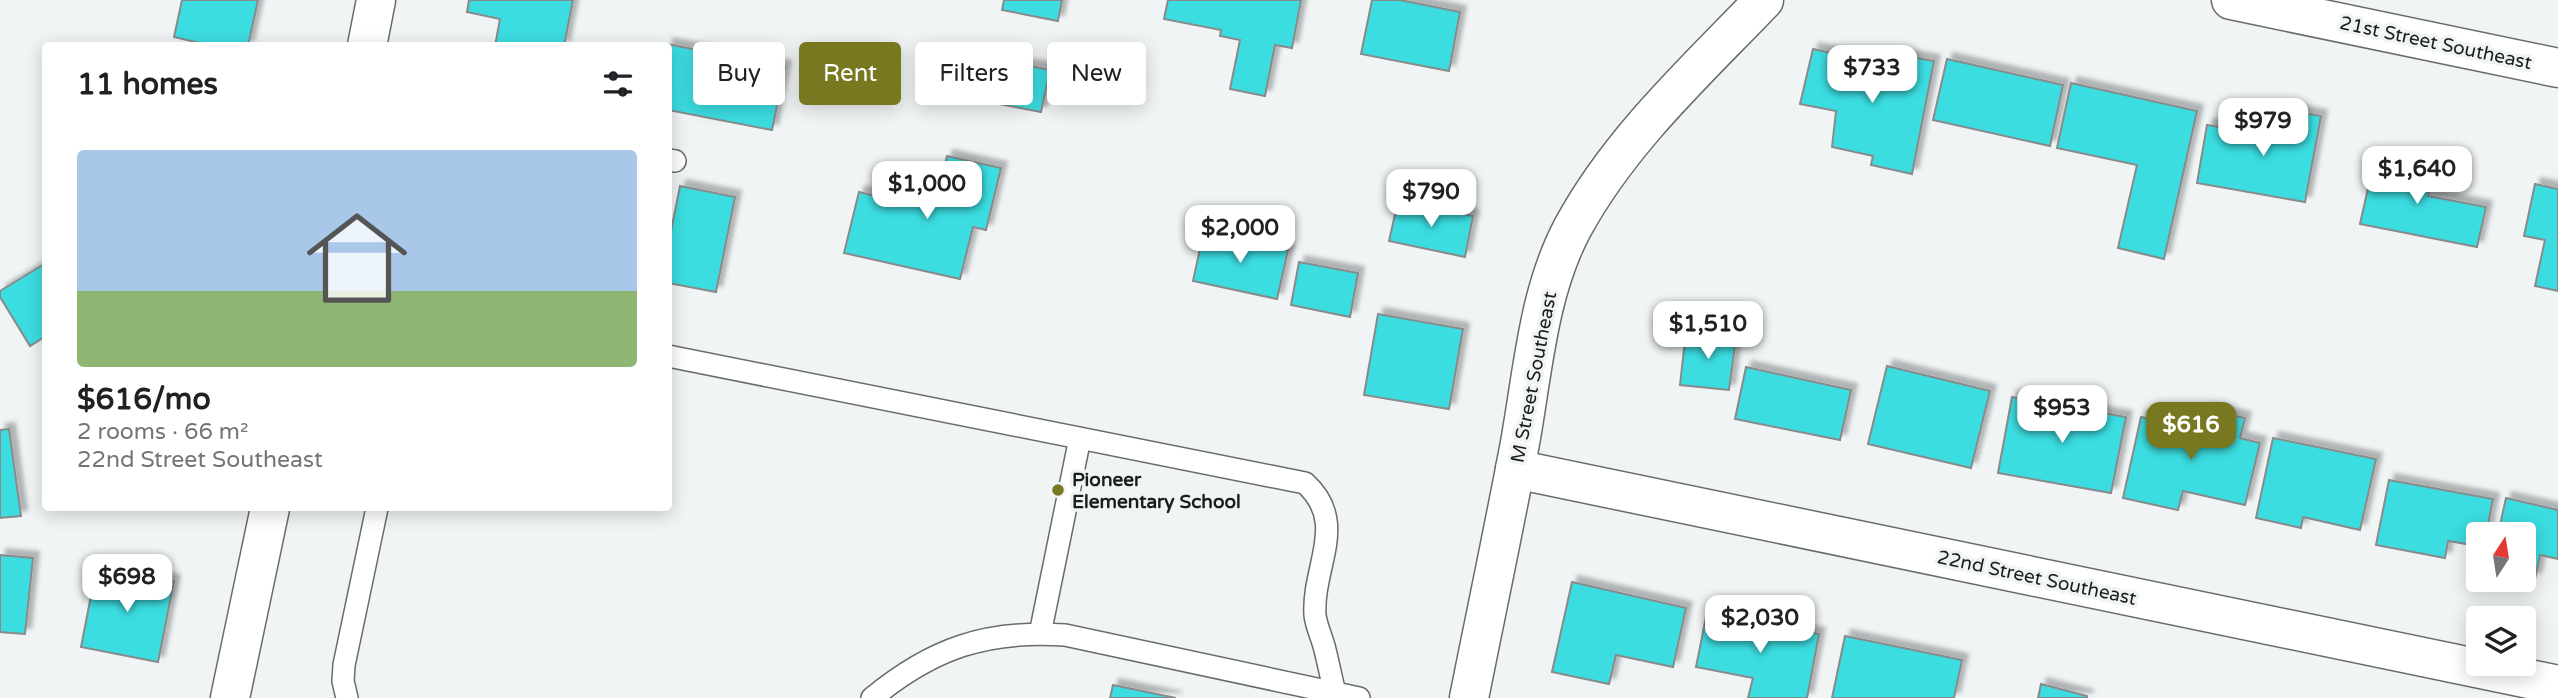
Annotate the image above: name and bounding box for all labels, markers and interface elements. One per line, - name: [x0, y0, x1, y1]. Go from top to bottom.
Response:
- street label: 21st Street Southeast: [2338, 12, 2534, 74]
- chip: Buy: [693, 42, 785, 105]
- chip: Rent: [799, 42, 901, 105]
- chip: Filters: [915, 42, 1033, 105]
- chip: New: [1047, 42, 1146, 105]
- pin: $733: [1831, 46, 1913, 105]
- text: $733: [1843, 54, 1901, 82]
- icon: filters: [599, 65, 637, 103]
- text: 11 homes: [77, 66, 218, 103]
- pin: $979: [2222, 99, 2304, 158]
- text: $979: [2234, 107, 2292, 135]
- pin: $1,640: [2360, 146, 2474, 206]
- text: $1,640: [2378, 155, 2456, 183]
- pin: $1,000: [870, 162, 984, 221]
- text: $1,000: [888, 170, 966, 198]
- pin: $790: [1390, 170, 1472, 229]
- text: $790: [1402, 178, 1460, 206]
- icon: home: [294, 195, 420, 321]
- pin: $2,000: [1183, 205, 1297, 265]
- text: $2,000: [1201, 214, 1279, 242]
- street label: M Street Southeast: [1507, 290, 1561, 465]
- pin: $1,510: [1651, 302, 1765, 361]
- text: $1,510: [1669, 310, 1747, 338]
- text: $616/mo: [77, 381, 211, 418]
- pin: $953: [2021, 386, 2103, 445]
- text: $953: [2033, 394, 2091, 422]
- pin: $616: [2150, 402, 2232, 462]
- text: $616: [2162, 411, 2220, 439]
- text: 2 rooms · 66 m²: [77, 418, 248, 446]
- text: 22nd Street Southeast: [77, 446, 323, 474]
- place label: Pioneer Elementary School: [1072, 469, 1241, 514]
- marker: Pioneer Elementary School: [1050, 482, 1066, 498]
- north arrow: [2466, 522, 2536, 592]
- map controls: [2466, 522, 2536, 676]
- street label: 22nd Street Southeast: [1935, 546, 2138, 610]
- pin: $698: [86, 554, 168, 614]
- text: $698: [98, 563, 156, 591]
- pin: $2,030: [1703, 596, 1817, 655]
- text: $2,030: [1721, 604, 1799, 632]
- button: layers: [2466, 606, 2536, 676]

